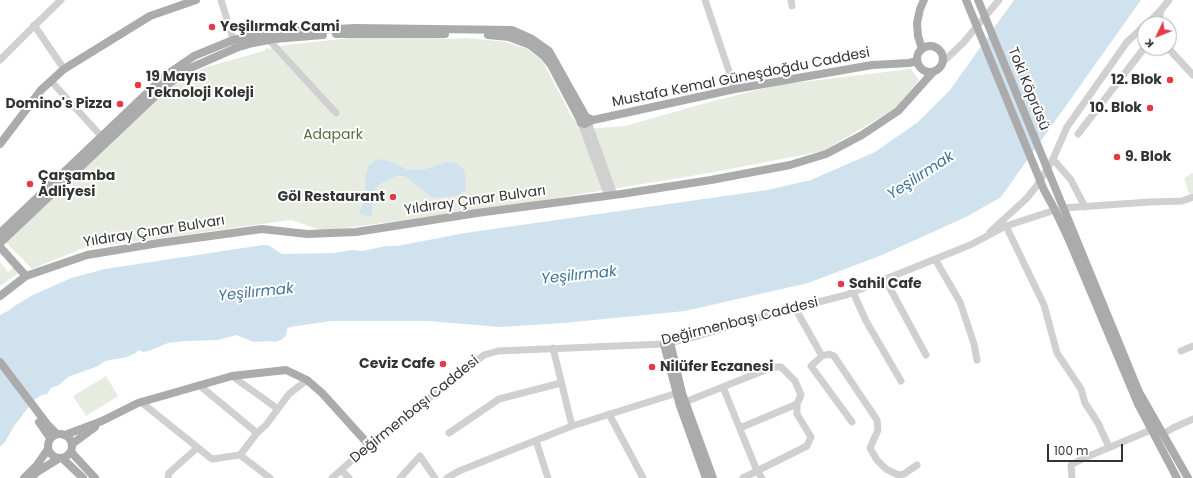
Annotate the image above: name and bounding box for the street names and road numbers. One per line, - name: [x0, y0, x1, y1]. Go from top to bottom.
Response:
- street label: Mustafa Kemal Güneşdoğdu Caddesi: [611, 45, 871, 111]
- street label: Toki Köprüsü: [1004, 45, 1052, 133]
- street label: Yıldıray Çınar Bulvarı: [403, 183, 547, 219]
- street label: Yıldıray Çınar Bulvarı: [82, 213, 226, 251]
- street label: Değirmenbaşı Caddesi: [660, 294, 820, 350]
- street label: Değirmenbaşı Caddesi: [347, 353, 483, 467]

